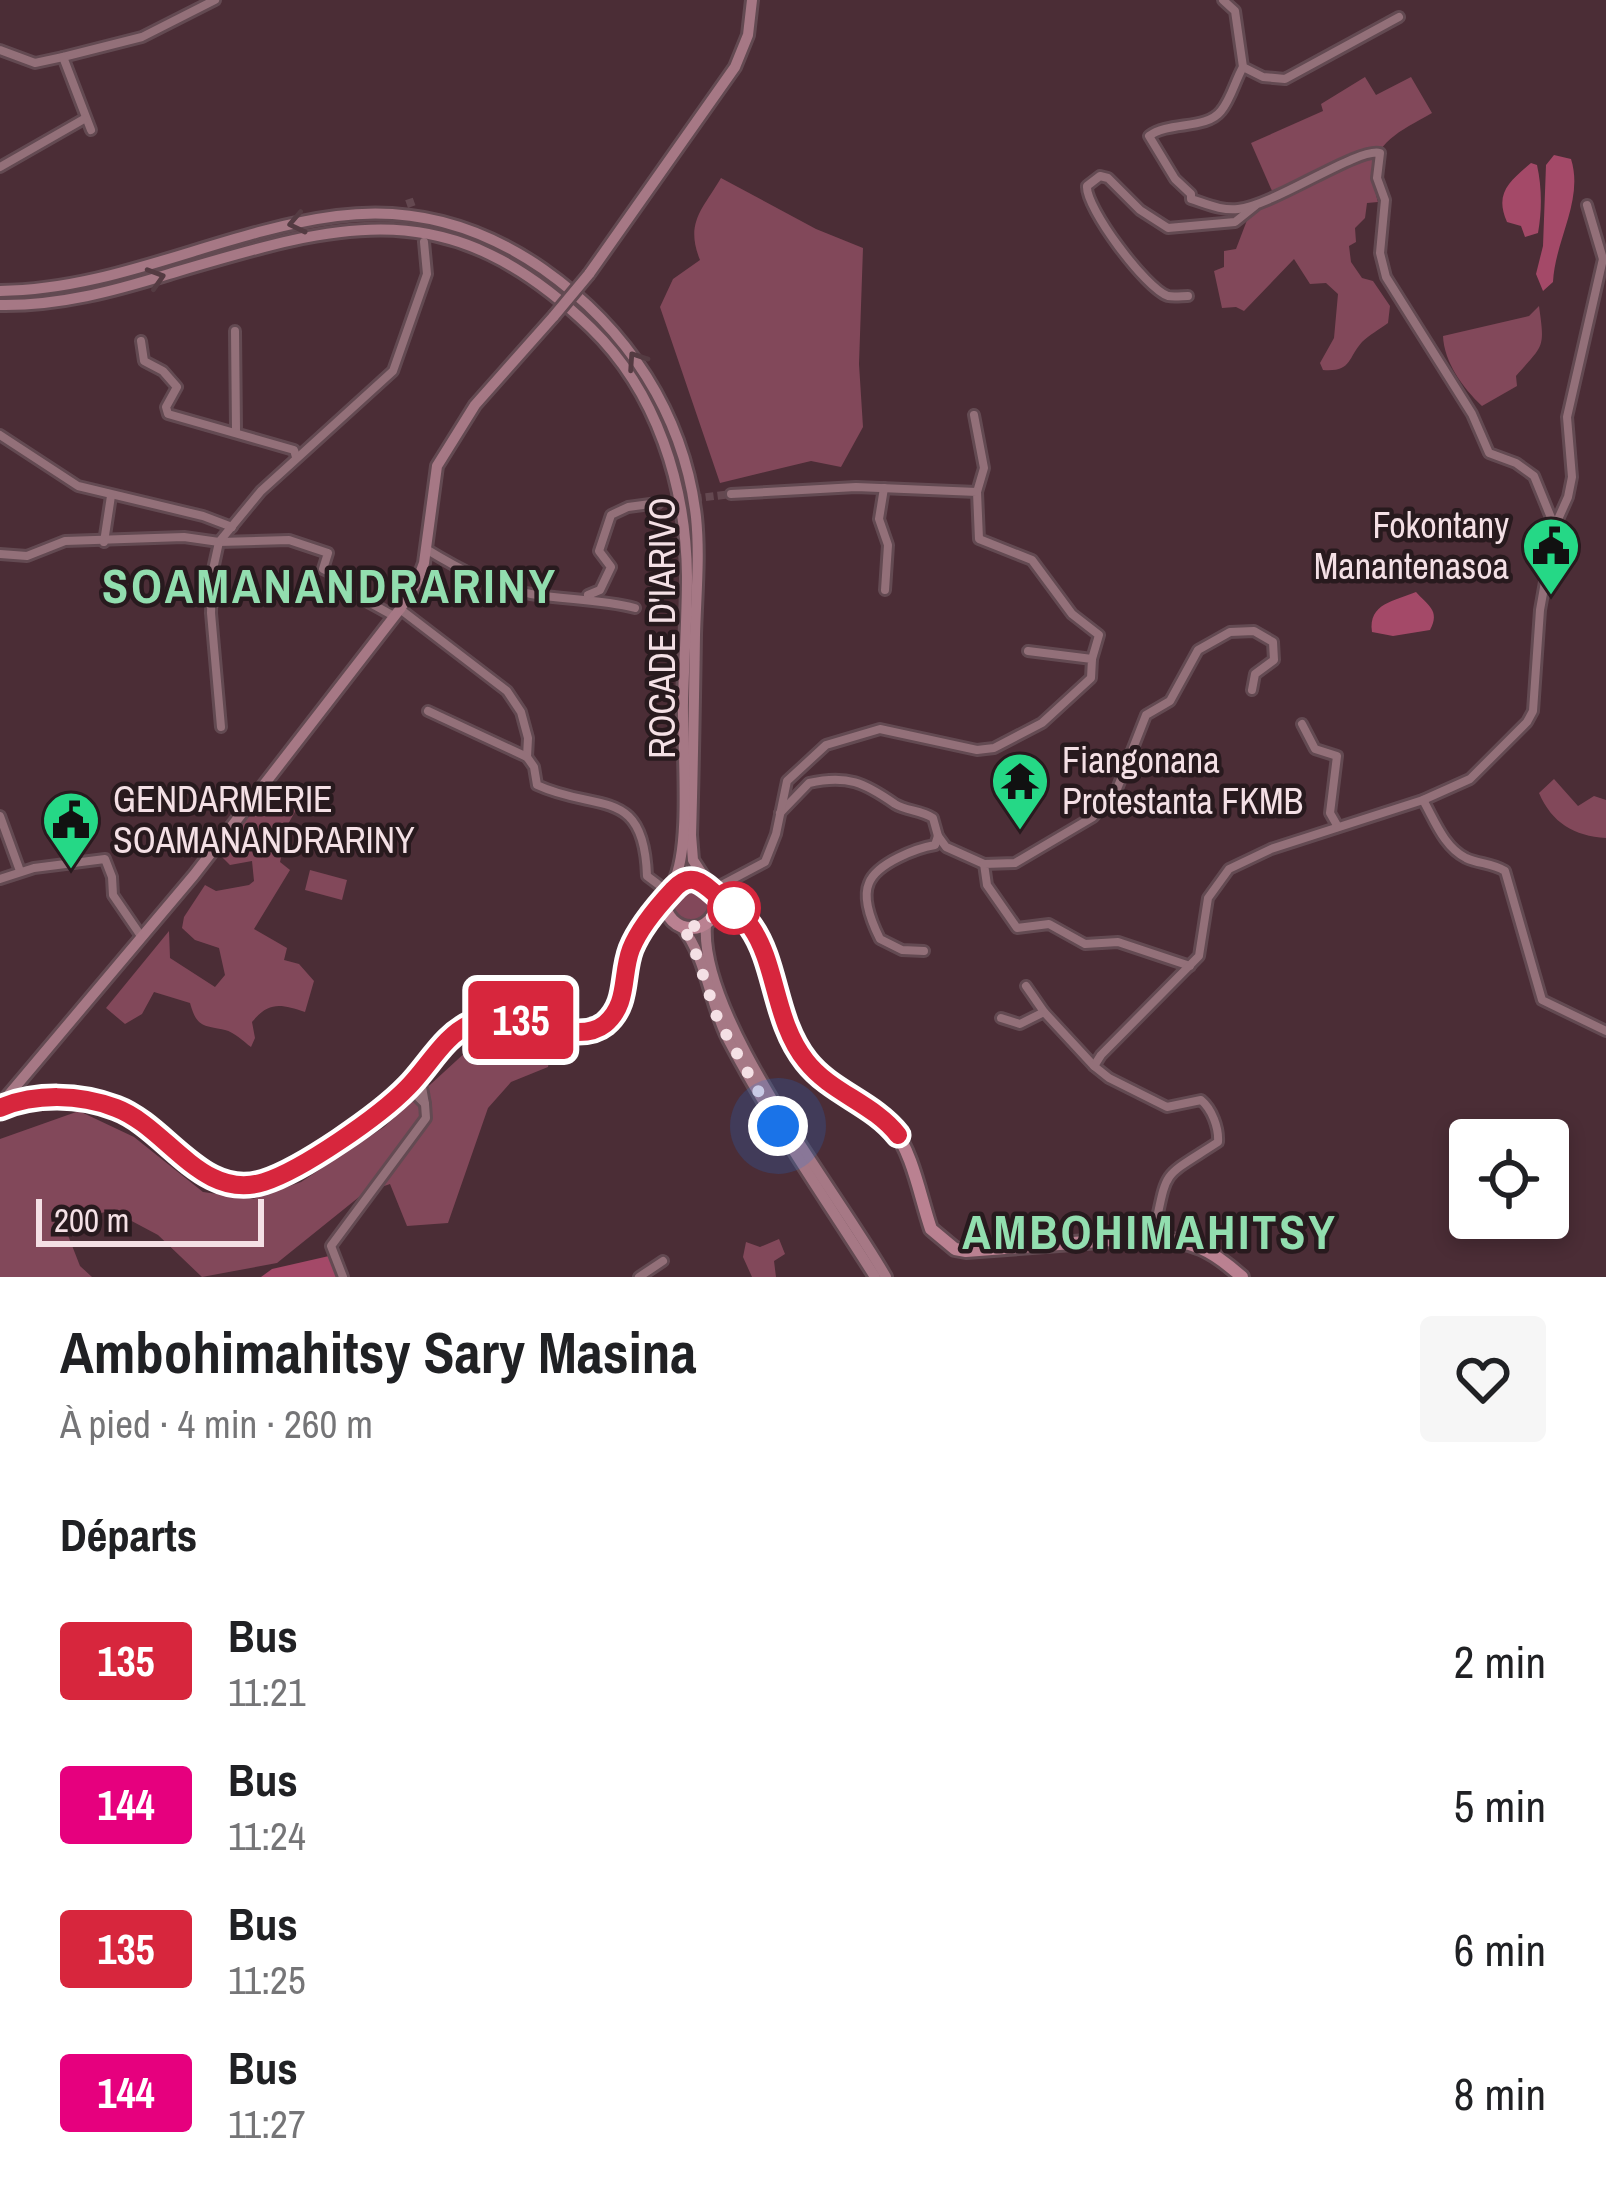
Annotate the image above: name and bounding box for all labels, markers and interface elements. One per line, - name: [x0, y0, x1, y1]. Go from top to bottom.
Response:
- one-way arrow: [288, 209, 308, 235]
- one-way arrow: [145, 267, 166, 292]
- one-way arrow: [628, 352, 650, 374]
- street label: ROCADE D'IARIVO: [638, 497, 686, 759]
- place label: Fokontany Manantenasoa: [1314, 501, 1509, 590]
- public building icon: Fokontany Manantenasoa: [1520, 515, 1582, 597]
- district label: SOAMANANDRARINY: [102, 553, 558, 618]
- place label: Fiangonana Protestanta FKMB: [1062, 736, 1303, 825]
- temple icon: Fiangonana Protestanta FKMB: [989, 750, 1051, 832]
- place label: GENDARMERIE SOAMANANDRARINY: [113, 775, 415, 864]
- public building icon: GENDARMERIE SOAMANANDRARINY: [40, 789, 102, 871]
- unlabelled marker: [709, 883, 759, 933]
- line badge: 135: [452, 981, 590, 1059]
- text: 135: [492, 992, 550, 1048]
- your location: [748, 1096, 808, 1156]
- map controls: [1449, 1119, 1569, 1239]
- button: locate: [1449, 1119, 1569, 1239]
- scale bar: [36, 1193, 264, 1246]
- text: 200 m: [54, 1198, 129, 1242]
- district label: AMBOHIMAHITSY: [962, 1199, 1338, 1264]
- text: Ambohimahitsy Sary Masina: [60, 1314, 696, 1391]
- button: heart: [1420, 1316, 1546, 1442]
- text: À pied · 4 min · 260 m: [60, 1398, 373, 1450]
- text: Départs: [60, 1504, 197, 1565]
- text: Bus: [228, 1605, 298, 1666]
- text: 2 min: [1454, 1631, 1546, 1692]
- text: 135: [97, 1633, 155, 1689]
- text: 11:21: [228, 1666, 306, 1718]
- text: Bus: [228, 1749, 298, 1810]
- text: 5 min: [1454, 1775, 1546, 1836]
- text: 144: [97, 1777, 155, 1833]
- text: 11:24: [228, 1810, 306, 1862]
- text: Bus: [228, 1893, 298, 1954]
- text: 6 min: [1454, 1919, 1546, 1980]
- text: 135: [97, 1921, 155, 1977]
- text: 11:25: [228, 1954, 306, 2006]
- text: Bus: [228, 2037, 298, 2098]
- text: 8 min: [1454, 2063, 1546, 2124]
- text: 144: [97, 2065, 155, 2121]
- text: 11:27: [228, 2098, 306, 2150]

